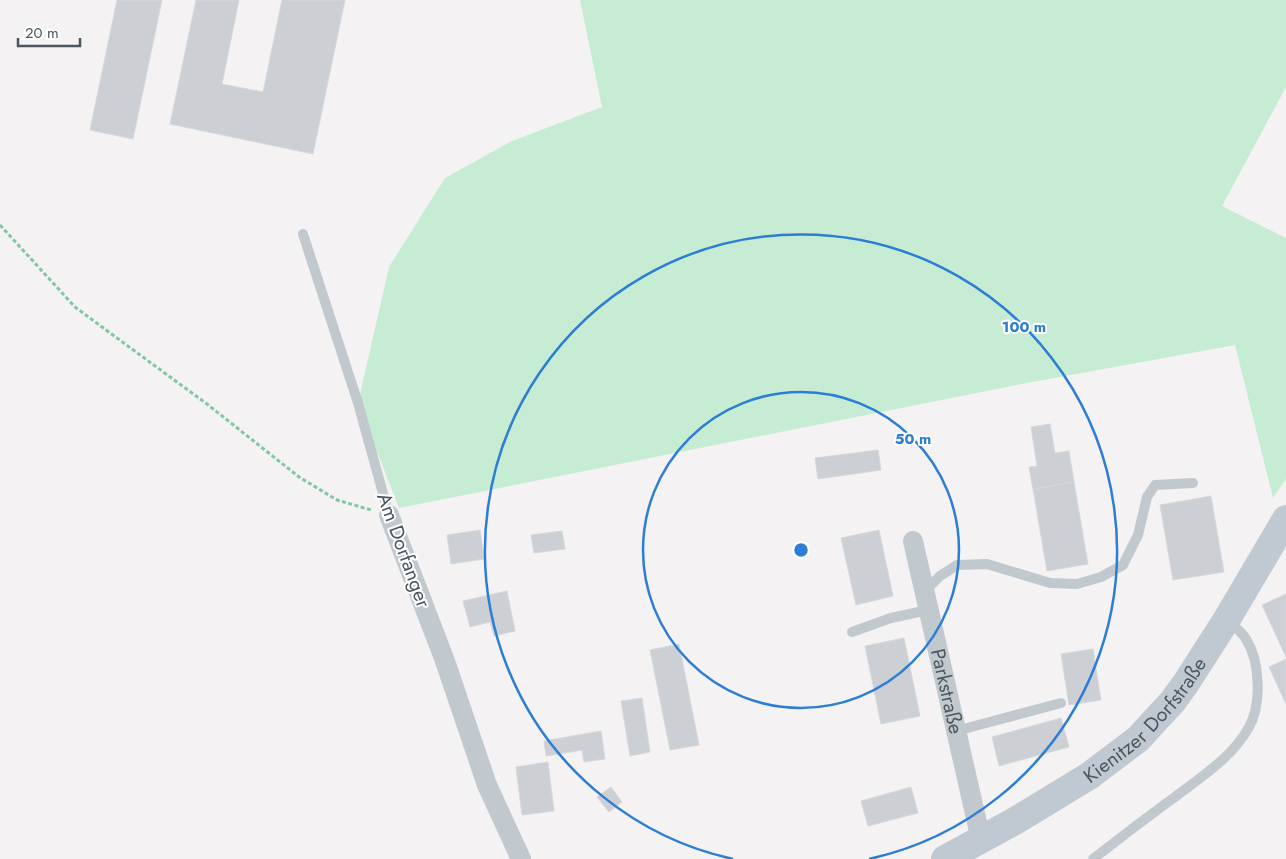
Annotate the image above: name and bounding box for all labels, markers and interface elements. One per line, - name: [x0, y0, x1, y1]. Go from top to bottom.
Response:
- scale bar: [18, 15, 80, 47]
- text: 20 m: [25, 22, 59, 44]
- text: 100 m: [1002, 316, 1046, 338]
- text: 50 m: [895, 428, 931, 450]
- street label: Am Dorfanger: [369, 489, 438, 612]
- centre of rings: [792, 541, 810, 559]
- street label: Parkstraße: [923, 646, 970, 737]
- street label: Kienitzer Dorfstraße: [1077, 652, 1214, 790]

